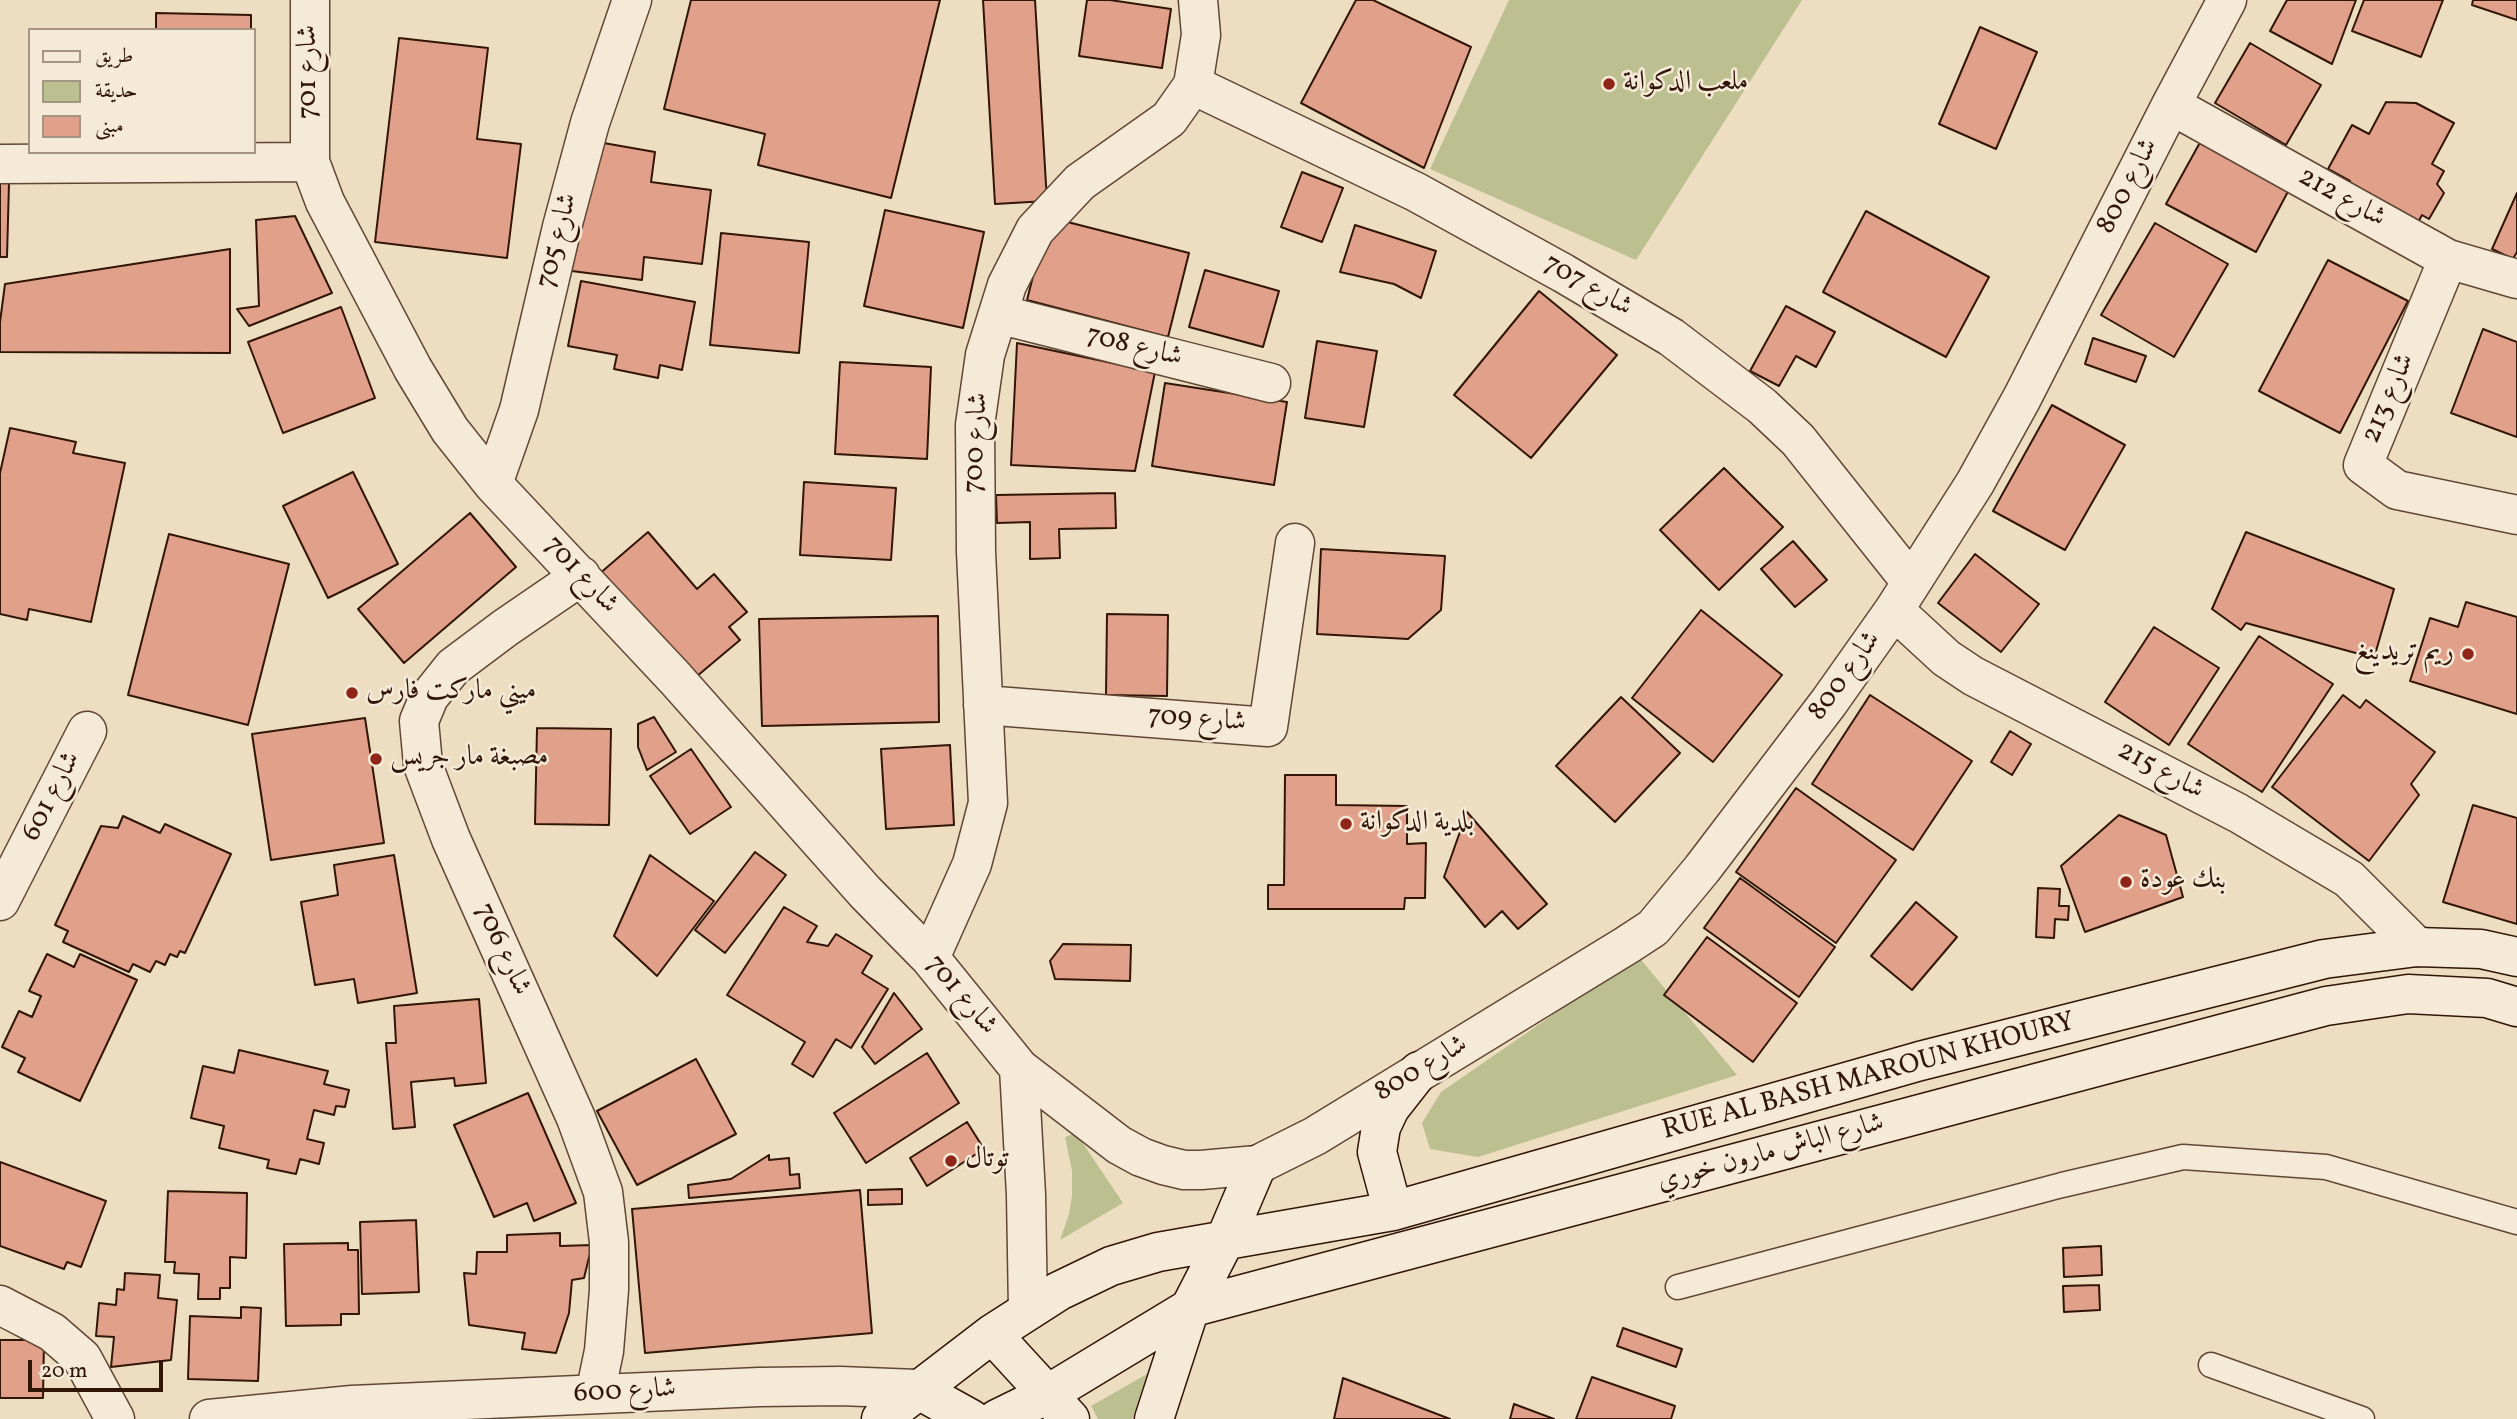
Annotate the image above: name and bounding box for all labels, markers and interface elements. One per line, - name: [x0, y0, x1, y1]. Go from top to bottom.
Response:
- street label: شارع 701: [293, 25, 327, 119]
- legend: [28, 28, 256, 154]
- text: طريق: [95, 42, 133, 71]
- place label: ملعب الدكوانة: [1623, 67, 1748, 101]
- marker: ملعب الدكوانة: [1601, 76, 1617, 92]
- text: حديقة: [95, 77, 138, 106]
- text: مبنى: [95, 112, 124, 141]
- street label: 800 شارع: [2091, 134, 2167, 240]
- street label: شارع 212: [2291, 161, 2391, 237]
- street label: شارع 705: [531, 190, 587, 292]
- street label: شارع 707: [1537, 248, 1637, 326]
- street label: شارع 708: [1083, 320, 1185, 376]
- street label: شارع 213: [2356, 349, 2424, 449]
- street label: شارع 700: [959, 392, 997, 494]
- street label: شارع 701: [536, 530, 624, 622]
- street label: 800 شارع: [1802, 626, 1890, 728]
- place label: ريم تريدينغ: [2354, 637, 2454, 671]
- marker: ريم تريدينغ: [2460, 646, 2476, 662]
- place label: ميني ماركت فارس: [366, 676, 536, 710]
- marker: ميني ماركت فارس: [344, 685, 360, 701]
- street label: شارع 709: [1147, 701, 1247, 741]
- street label: شارع 215: [2111, 735, 2209, 809]
- place label: مصبغة مار جريس: [390, 742, 548, 776]
- street label: شارع 601: [16, 747, 90, 847]
- marker: مصبغة مار جريس: [368, 751, 384, 767]
- place label: بلدية الدكوانة: [1360, 807, 1474, 841]
- marker: بلدية الدكوانة: [1338, 816, 1354, 832]
- place label: بنك عودة: [2140, 865, 2226, 899]
- marker: بنك عودة: [2118, 874, 2134, 890]
- street label: شارع 706: [465, 898, 537, 1002]
- street label: شارع 701: [917, 949, 1003, 1043]
- street label: RUE AL BASH MAROUN KHOURY: [1659, 1007, 2079, 1149]
- street label: 800 شارع: [1369, 1029, 1475, 1111]
- street label: شارع الباش مارون خوري: [1654, 1108, 1888, 1200]
- place label: توتال: [965, 1144, 1009, 1178]
- marker: توتال: [943, 1153, 959, 1169]
- scale bar: [32, 1346, 166, 1390]
- text: 20 m: [41, 1357, 87, 1386]
- street label: شارع 600: [573, 1374, 677, 1412]

